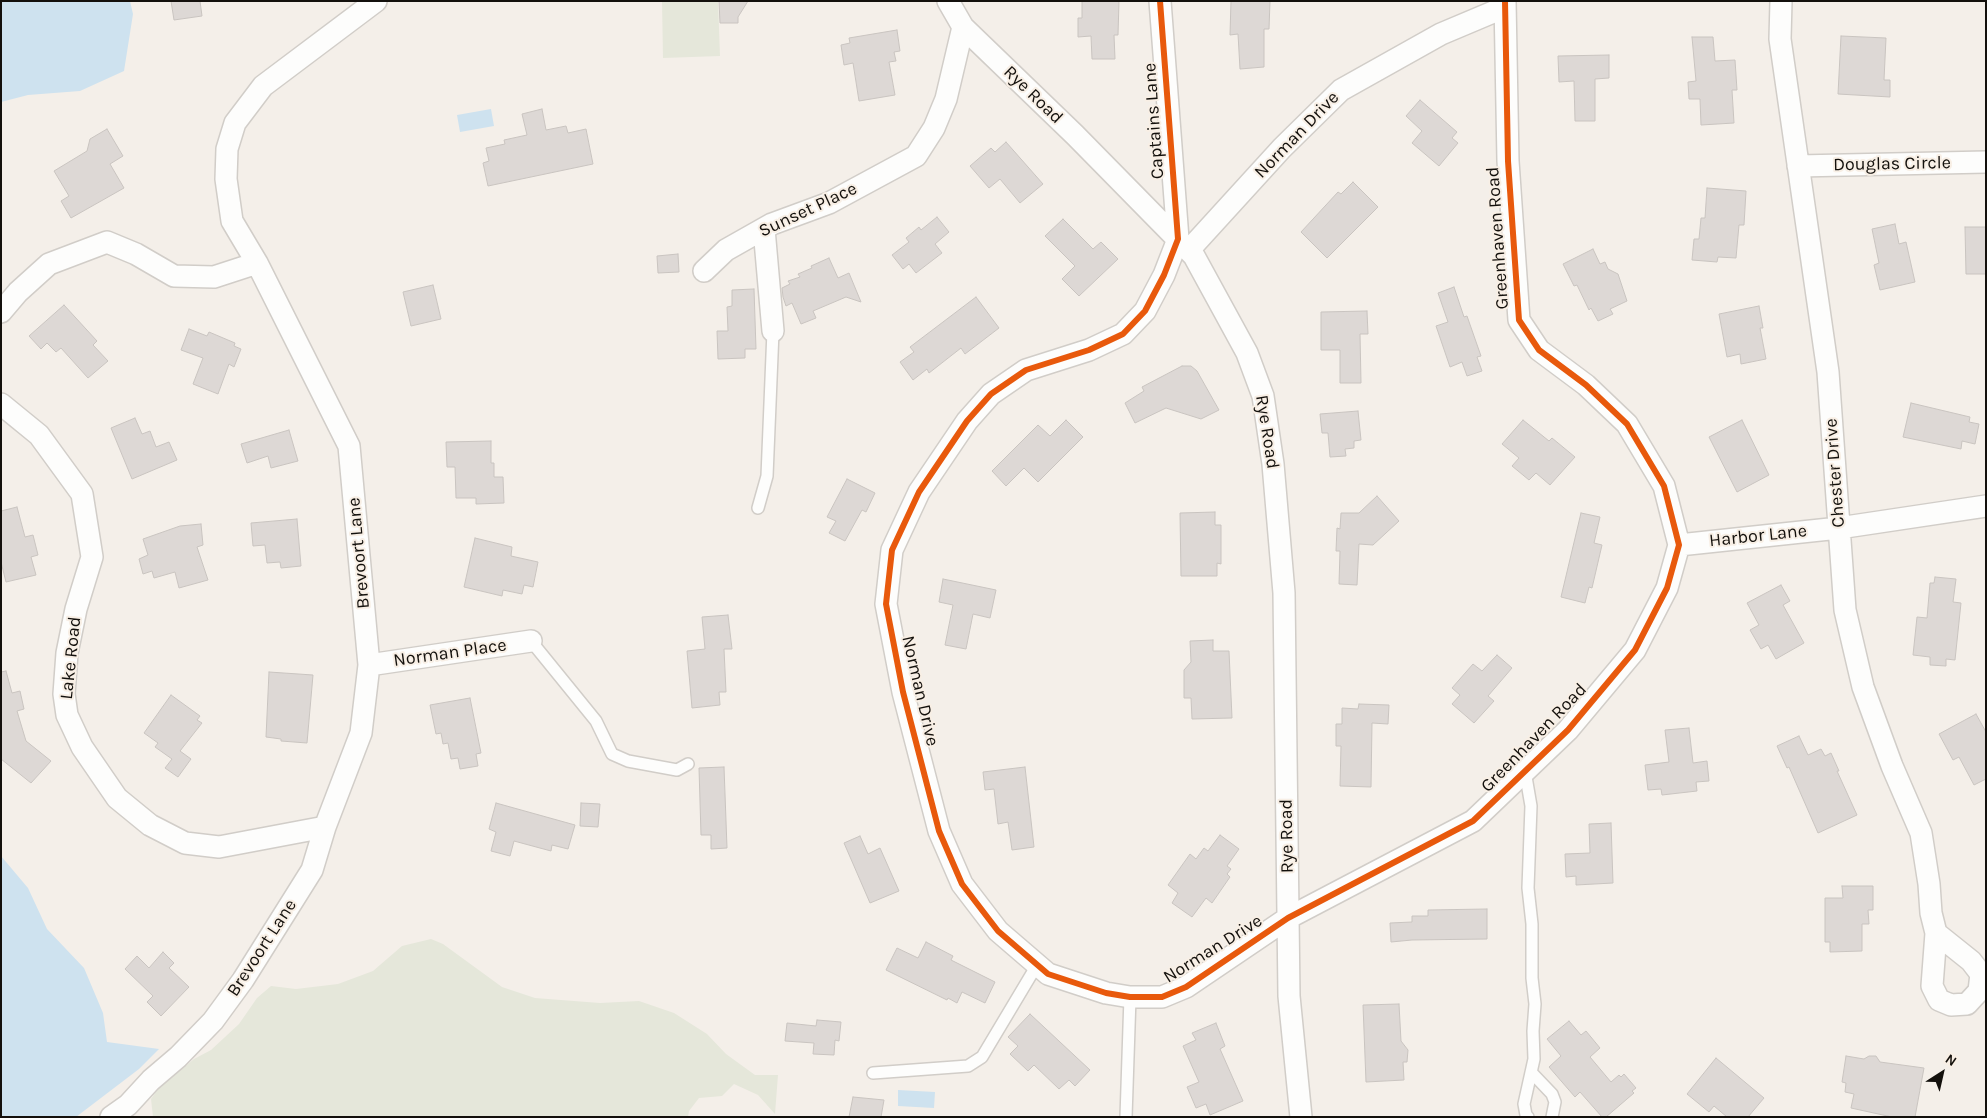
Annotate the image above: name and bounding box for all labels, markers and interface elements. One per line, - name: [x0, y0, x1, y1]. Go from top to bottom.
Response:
- street label: Rye Road: [999, 61, 1067, 129]
- street label: Captains Lane: [1139, 62, 1169, 180]
- street label: Norman Drive: [1250, 87, 1344, 183]
- street label: Douglas Circle: [1833, 152, 1951, 176]
- street label: Greenhaven Road: [1482, 166, 1514, 310]
- street label: Sunset Place: [755, 178, 861, 242]
- street label: Rye Road: [1251, 394, 1283, 470]
- street label: Chester Drive: [1820, 418, 1850, 528]
- street label: Brevoort Lane: [343, 496, 375, 610]
- street label: Harbor Lane: [1708, 520, 1808, 552]
- street label: Lake Road: [56, 615, 86, 701]
- street label: Norman Place: [392, 634, 508, 672]
- street label: Norman Drive: [897, 634, 943, 748]
- street label: Greenhaven Road: [1477, 679, 1591, 797]
- street label: Rye Road: [1276, 799, 1298, 873]
- street label: Brevoort Lane: [223, 895, 301, 1001]
- street label: Norman Drive: [1160, 910, 1266, 988]
- north arrow: [1917, 1048, 1967, 1098]
- text: N: [1942, 1050, 1960, 1070]

